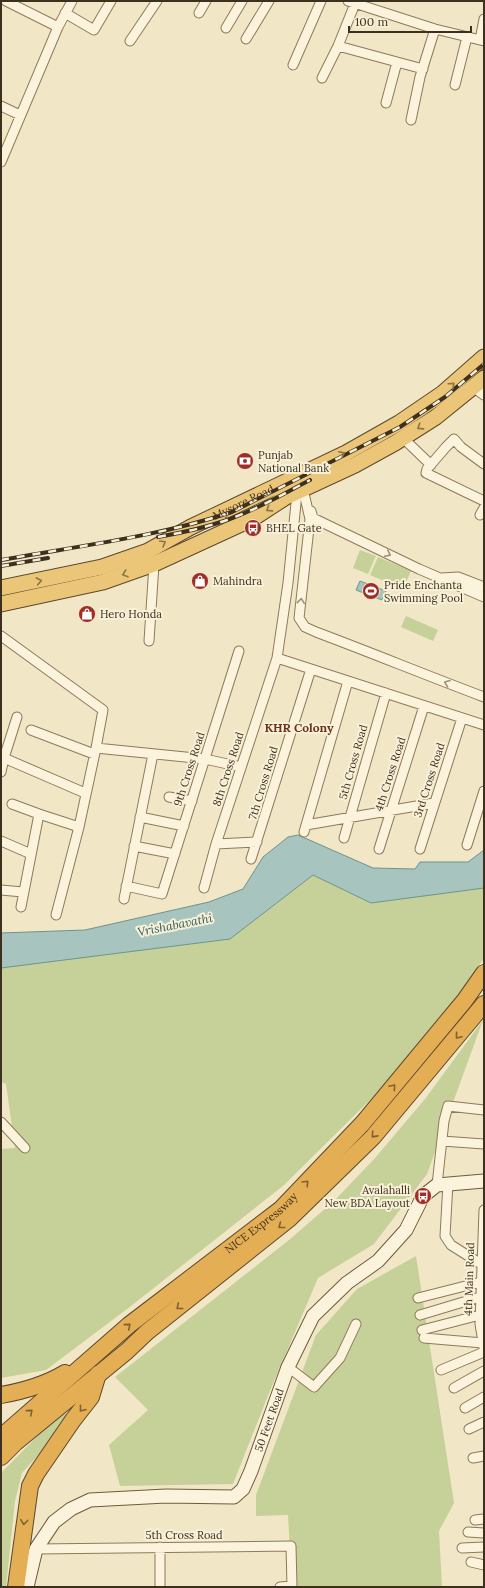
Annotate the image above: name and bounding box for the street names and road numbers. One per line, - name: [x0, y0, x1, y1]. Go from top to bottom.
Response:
- street label: Mysore Road: [210, 481, 277, 523]
- street label: 5th Cross Road: [336, 723, 370, 801]
- street label: 9th Cross Road: [170, 730, 208, 808]
- street label: 8th Cross Road: [209, 730, 247, 808]
- street label: 4th Cross Road: [371, 735, 409, 813]
- street label: 3rd Cross Road: [410, 740, 448, 819]
- street label: 7th Cross Road: [245, 744, 281, 821]
- street label: NICE Expressway: [222, 1189, 300, 1256]
- street label: 4th Main Road: [461, 1242, 477, 1316]
- street label: 50 Feet Road: [251, 1386, 287, 1453]
- street label: 5th Cross Road: [145, 1528, 223, 1542]

